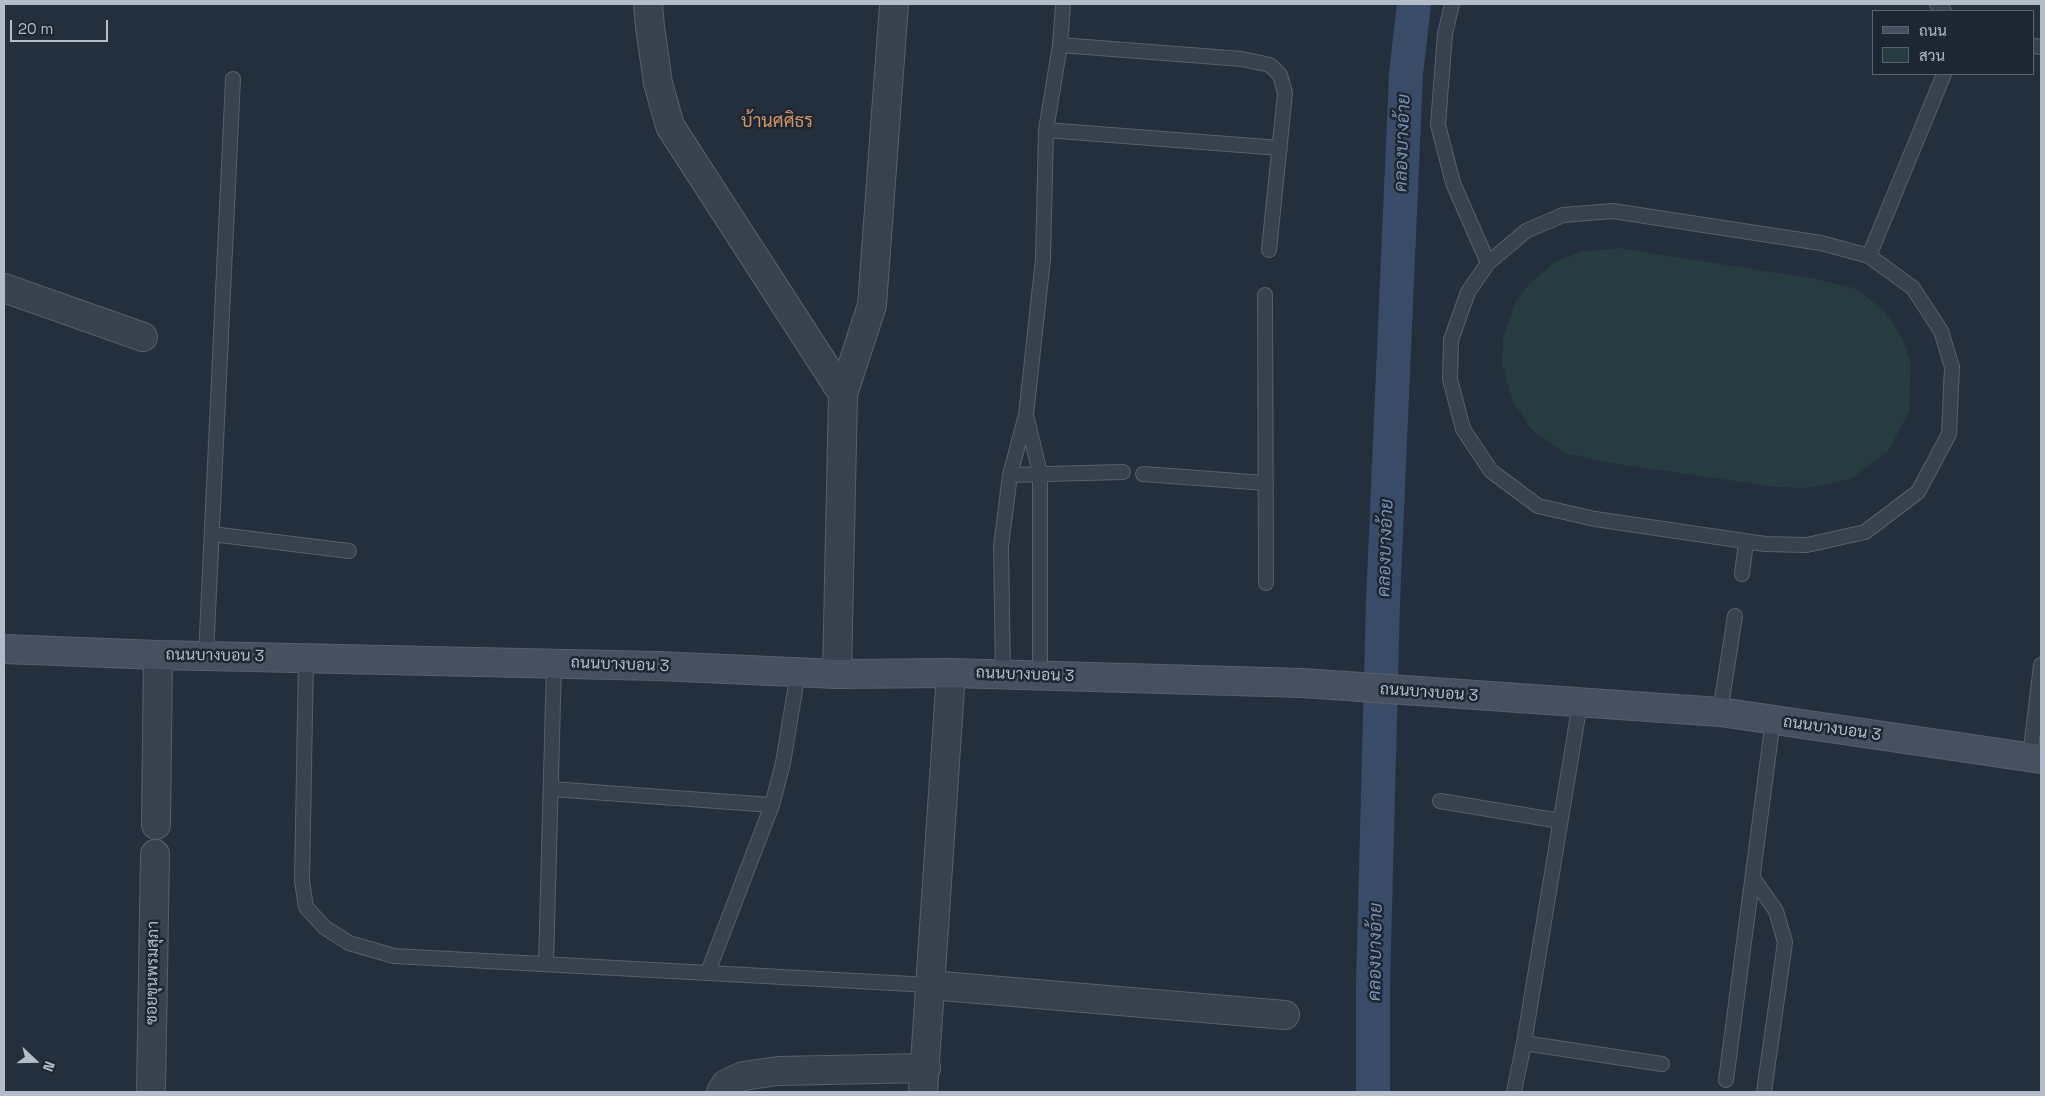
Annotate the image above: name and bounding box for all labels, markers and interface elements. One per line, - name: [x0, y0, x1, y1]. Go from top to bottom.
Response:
- scale bar: [12, 10, 110, 42]
- legend: [1872, 10, 2035, 75]
- text: 20 m: [18, 19, 53, 38]
- text: ถนน: [1919, 21, 1947, 40]
- text: สวน: [1919, 46, 1945, 65]
- water label: คลองบางอ้าย: [1390, 94, 1416, 192]
- district label: บ้านศศิธร: [741, 111, 813, 133]
- water label: คลองบางอ้าย: [1373, 499, 1399, 597]
- street label: ถนนบางบอน 3: [165, 646, 265, 666]
- street label: ถนนบางบอน 3: [570, 654, 670, 676]
- street label: ถนนบางบอน 3: [975, 664, 1075, 686]
- street label: ถนนบางบอน 3: [1379, 680, 1479, 706]
- street label: ถนนบางบอน 3: [1782, 713, 1882, 745]
- water label: คลองบางอ้าย: [1364, 903, 1388, 1001]
- street label: ซอยขุนพรมสุภา: [142, 921, 164, 1025]
- north arrow: [10, 1036, 60, 1086]
- text: N: [39, 1059, 59, 1074]

